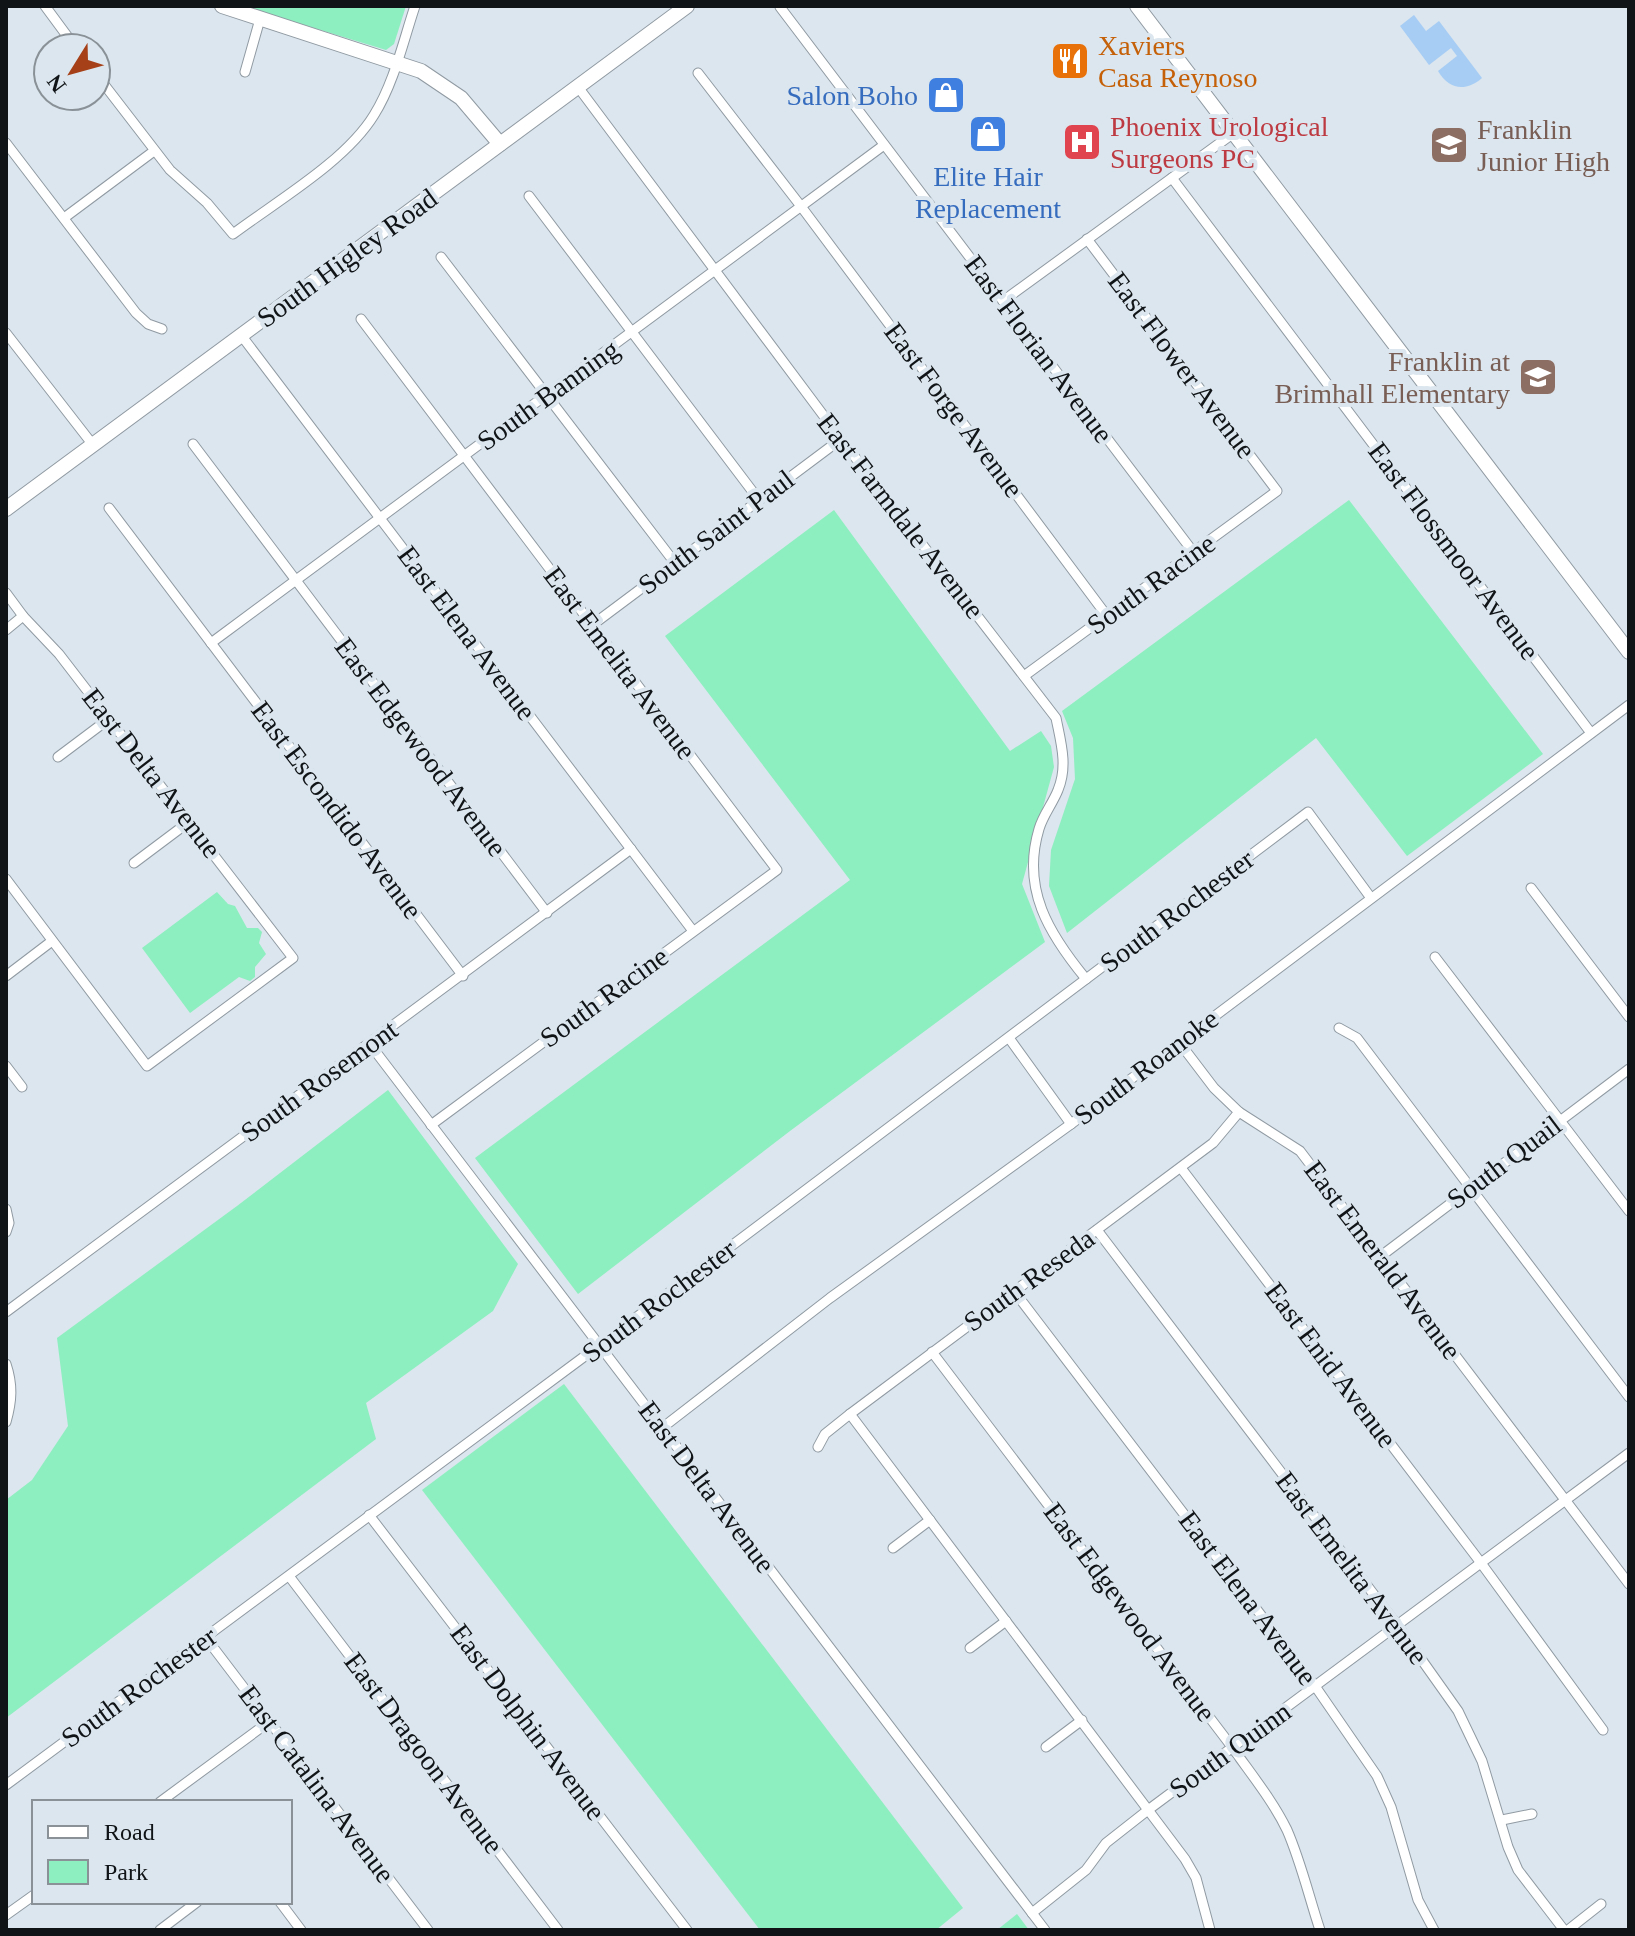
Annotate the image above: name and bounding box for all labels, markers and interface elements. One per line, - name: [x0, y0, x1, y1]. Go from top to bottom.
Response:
- place label: Xaviers Casa Reynoso: [1098, 30, 1257, 93]
- north arrow: [32, 32, 112, 112]
- restaurant icon: Xaviers Casa Reynoso: [1049, 40, 1091, 82]
- text: N: [42, 70, 71, 98]
- shop icon: Salon Boho: [925, 74, 967, 116]
- place label: Salon Boho: [787, 80, 918, 111]
- place label: Phoenix Urological Surgeons PC: [1110, 111, 1329, 174]
- shop icon: Elite Hair Replacement: [967, 113, 1009, 155]
- place label: Franklin Junior High: [1477, 114, 1610, 177]
- hospital icon: Phoenix Urological Surgeons PC: [1061, 121, 1103, 163]
- school or university icon: Franklin Junior High: [1428, 124, 1470, 166]
- place label: Elite Hair Replacement: [915, 161, 1061, 224]
- street label: South Higley Road: [251, 182, 443, 334]
- street label: East Florian Avenue: [958, 249, 1120, 449]
- street label: East Flower Avenue: [1102, 266, 1262, 464]
- street label: East Forge Avenue: [878, 317, 1030, 503]
- street label: South Banning: [471, 333, 625, 457]
- place label: Franklin at Brimhall Elementary: [1274, 346, 1510, 409]
- school or university icon: Franklin at Brimhall Elementary: [1517, 356, 1559, 398]
- street label: East Farmdale Avenue: [811, 407, 991, 625]
- street label: East Flossmoor Avenue: [1362, 436, 1546, 666]
- street label: South Saint Paul: [632, 463, 800, 601]
- street label: South Racine: [1081, 527, 1221, 641]
- street label: East Elena Avenue: [392, 540, 542, 726]
- street label: East Emelita Avenue: [538, 561, 702, 765]
- street label: East Edgewood Avenue: [329, 632, 513, 862]
- street label: East Delta Avenue: [76, 682, 228, 864]
- street label: East Escondido Avenue: [245, 695, 429, 925]
- street label: South Rochester: [1094, 843, 1260, 979]
- street label: South Racine: [534, 940, 674, 1054]
- street label: South Roanoke: [1068, 1003, 1224, 1131]
- street label: South Rosemont: [235, 1014, 403, 1148]
- street label: South Quail: [1441, 1109, 1567, 1215]
- street label: East Emerald Avenue: [1298, 1155, 1468, 1365]
- street label: South Reseda: [958, 1222, 1101, 1338]
- street label: South Rochester: [576, 1233, 742, 1369]
- street label: East Enid Avenue: [1259, 1276, 1403, 1454]
- street label: East Delta Avenue: [633, 1395, 781, 1579]
- street label: East Emelita Avenue: [1270, 1466, 1434, 1670]
- street label: East Edgewood Avenue: [1038, 1497, 1222, 1727]
- street label: East Elena Avenue: [1173, 1505, 1323, 1691]
- street label: East Dolphin Avenue: [444, 1618, 612, 1826]
- street label: South Rochester: [55, 1620, 223, 1754]
- street label: East Dragoon Avenue: [338, 1646, 510, 1860]
- street label: East Catalina Avenue: [233, 1679, 401, 1889]
- street label: South Quinn: [1163, 1696, 1297, 1804]
- legend: [32, 1800, 292, 1904]
- text: Road: [104, 1819, 155, 1845]
- text: Park: [104, 1859, 148, 1885]

